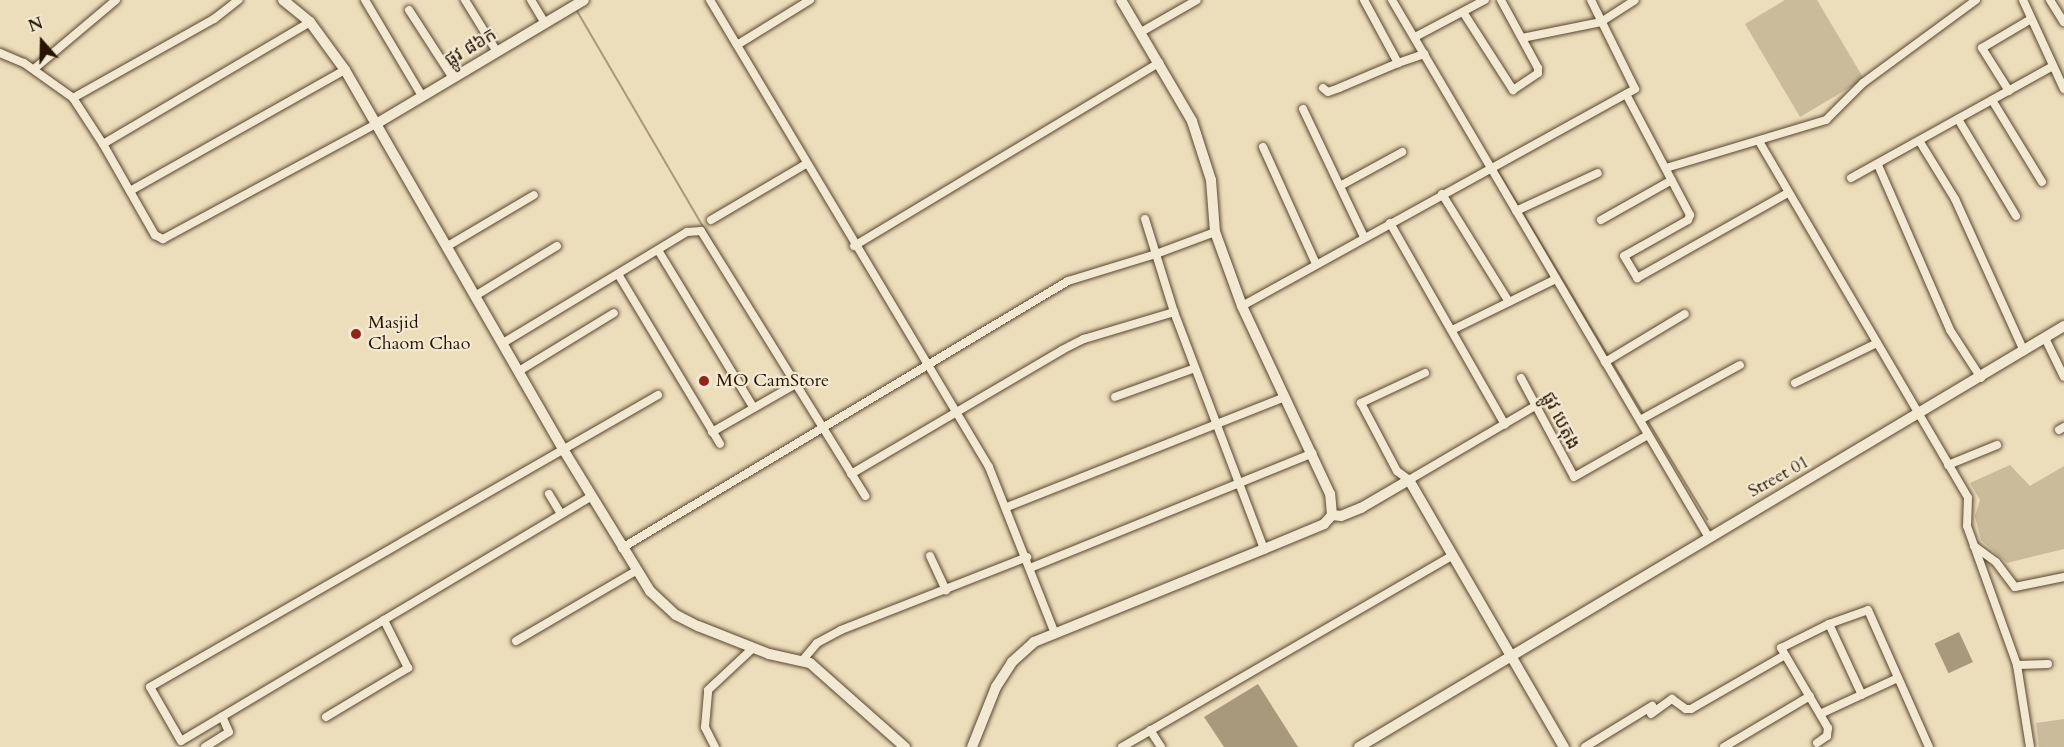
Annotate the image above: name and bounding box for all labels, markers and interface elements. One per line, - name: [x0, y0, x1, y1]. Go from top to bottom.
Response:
- north arrow: [12, 12, 72, 72]
- text: N: [26, 12, 46, 38]
- street label: ផ្លូវ ៨៦ក: [441, 24, 501, 72]
- place label: Masjid Chaom Chao: [368, 313, 470, 356]
- marker: Masjid Chaom Chao: [349, 327, 363, 341]
- place label: MO CamStore: [716, 370, 829, 392]
- marker: MO CamStore: [697, 374, 711, 388]
- street label: ផ្លូវ បេតុង: [1536, 389, 1584, 453]
- street label: Street 01: [1745, 451, 1813, 503]

